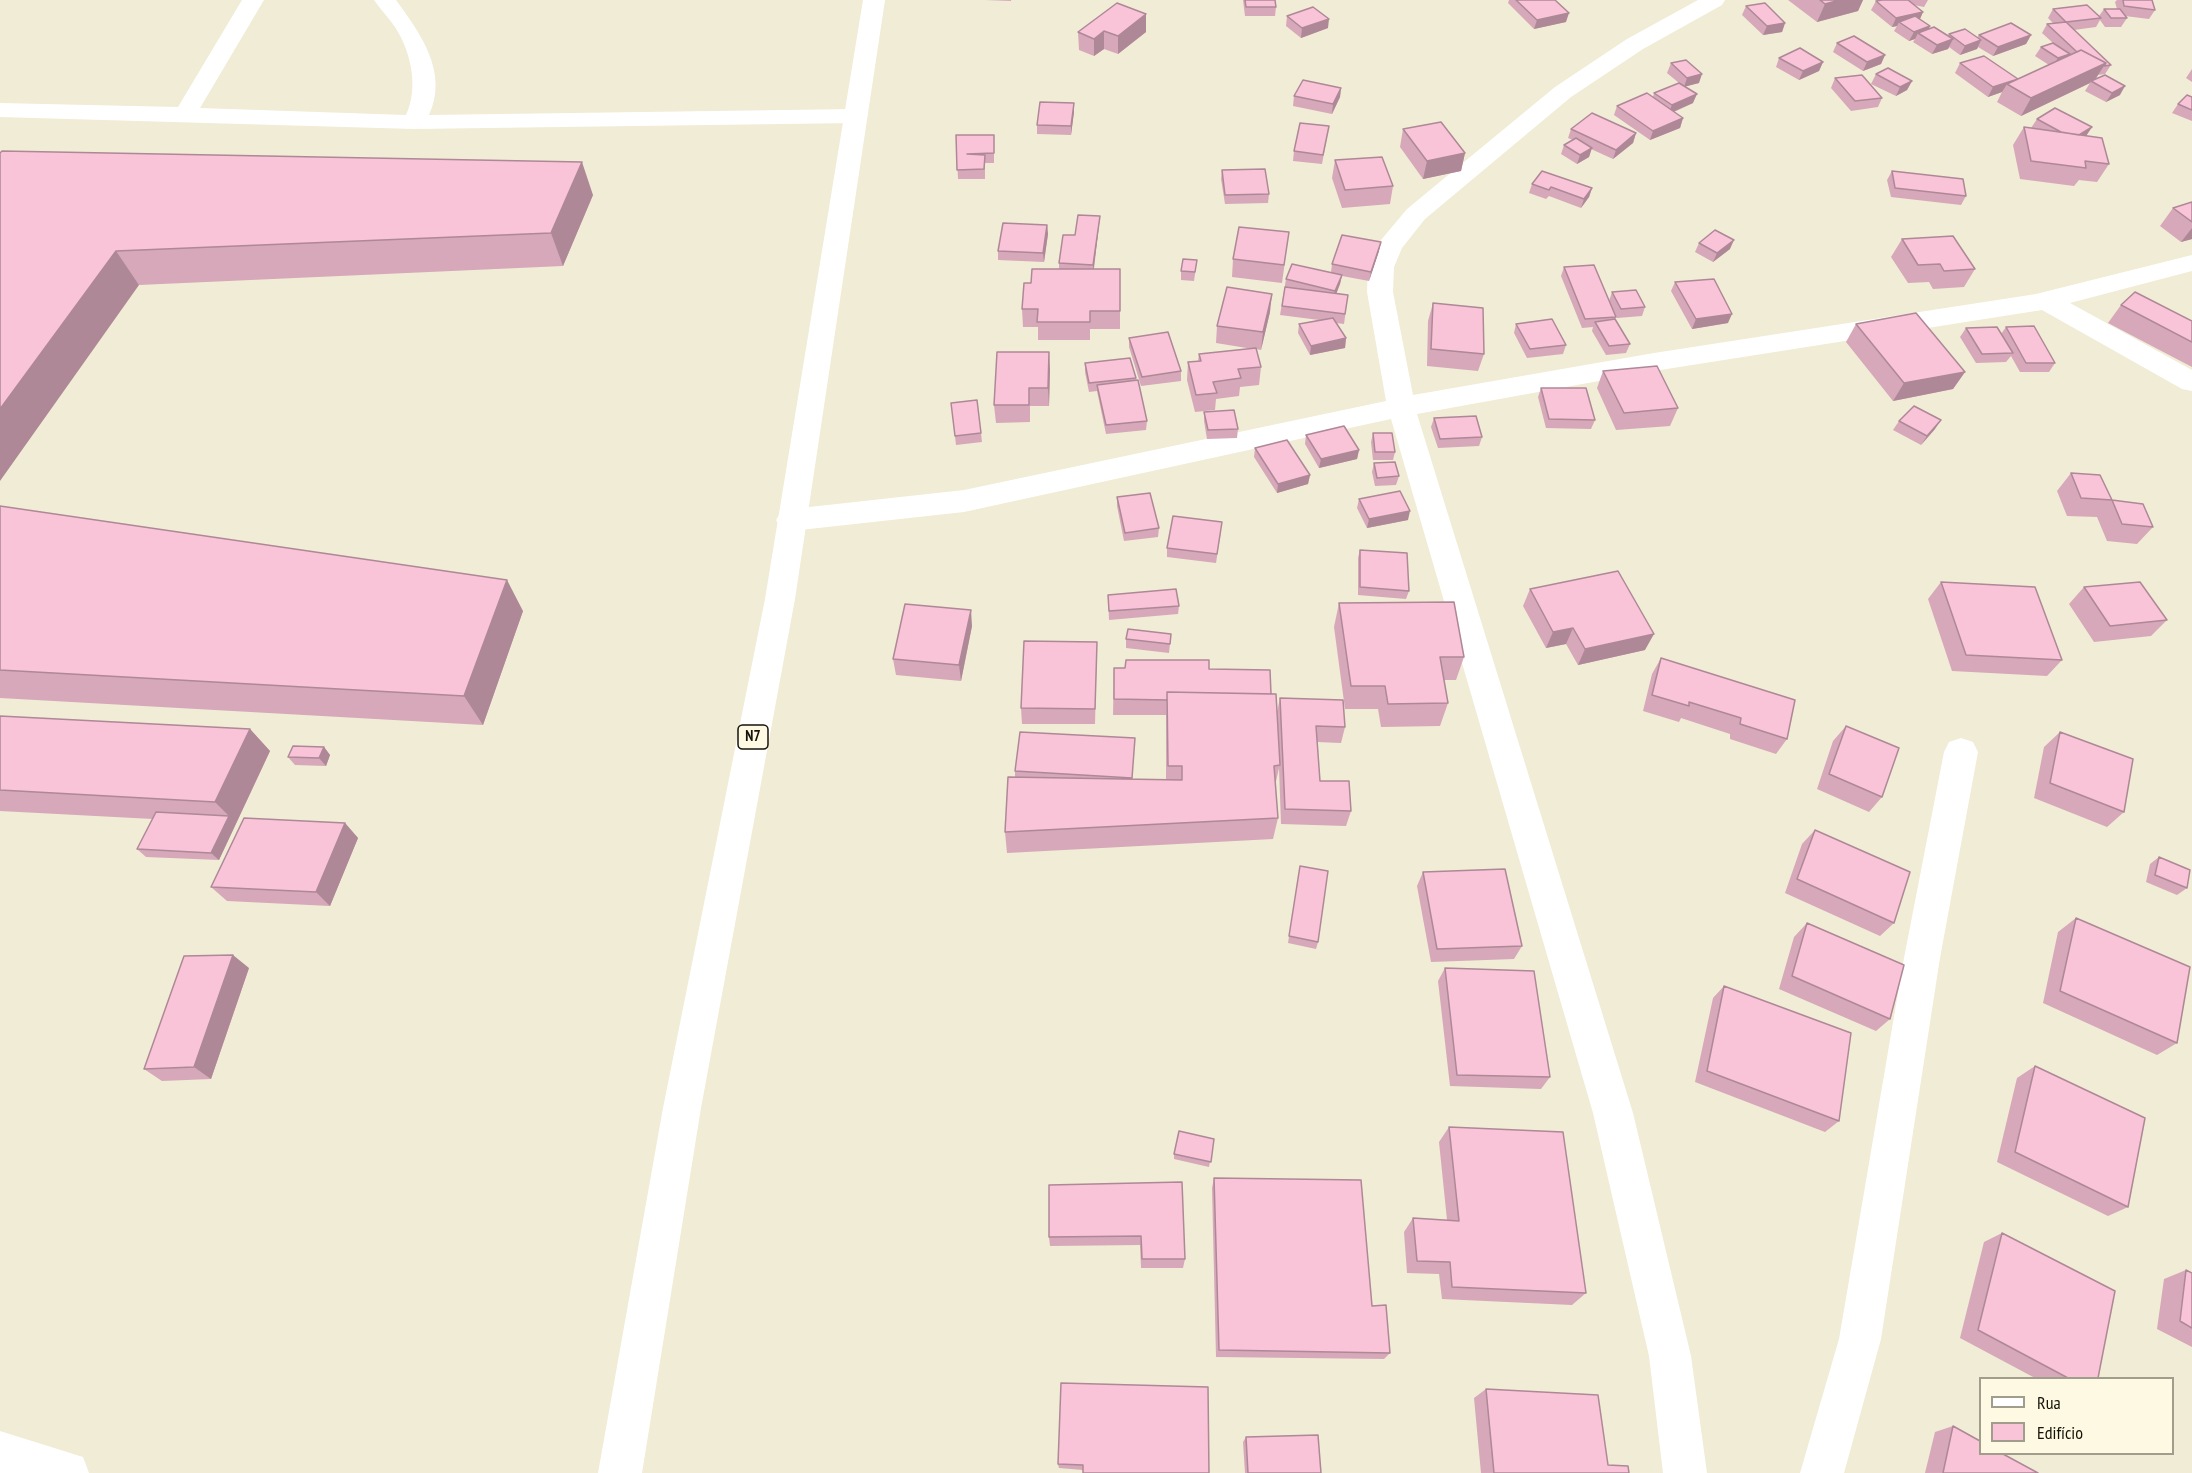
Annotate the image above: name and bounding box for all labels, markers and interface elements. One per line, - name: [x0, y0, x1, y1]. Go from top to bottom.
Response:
- road number: N7: [738, 725, 768, 749]
- legend: [1979, 1377, 2174, 1455]
- text: Rua: [2037, 1391, 2061, 1414]
- text: Edifício: [2037, 1421, 2083, 1444]

